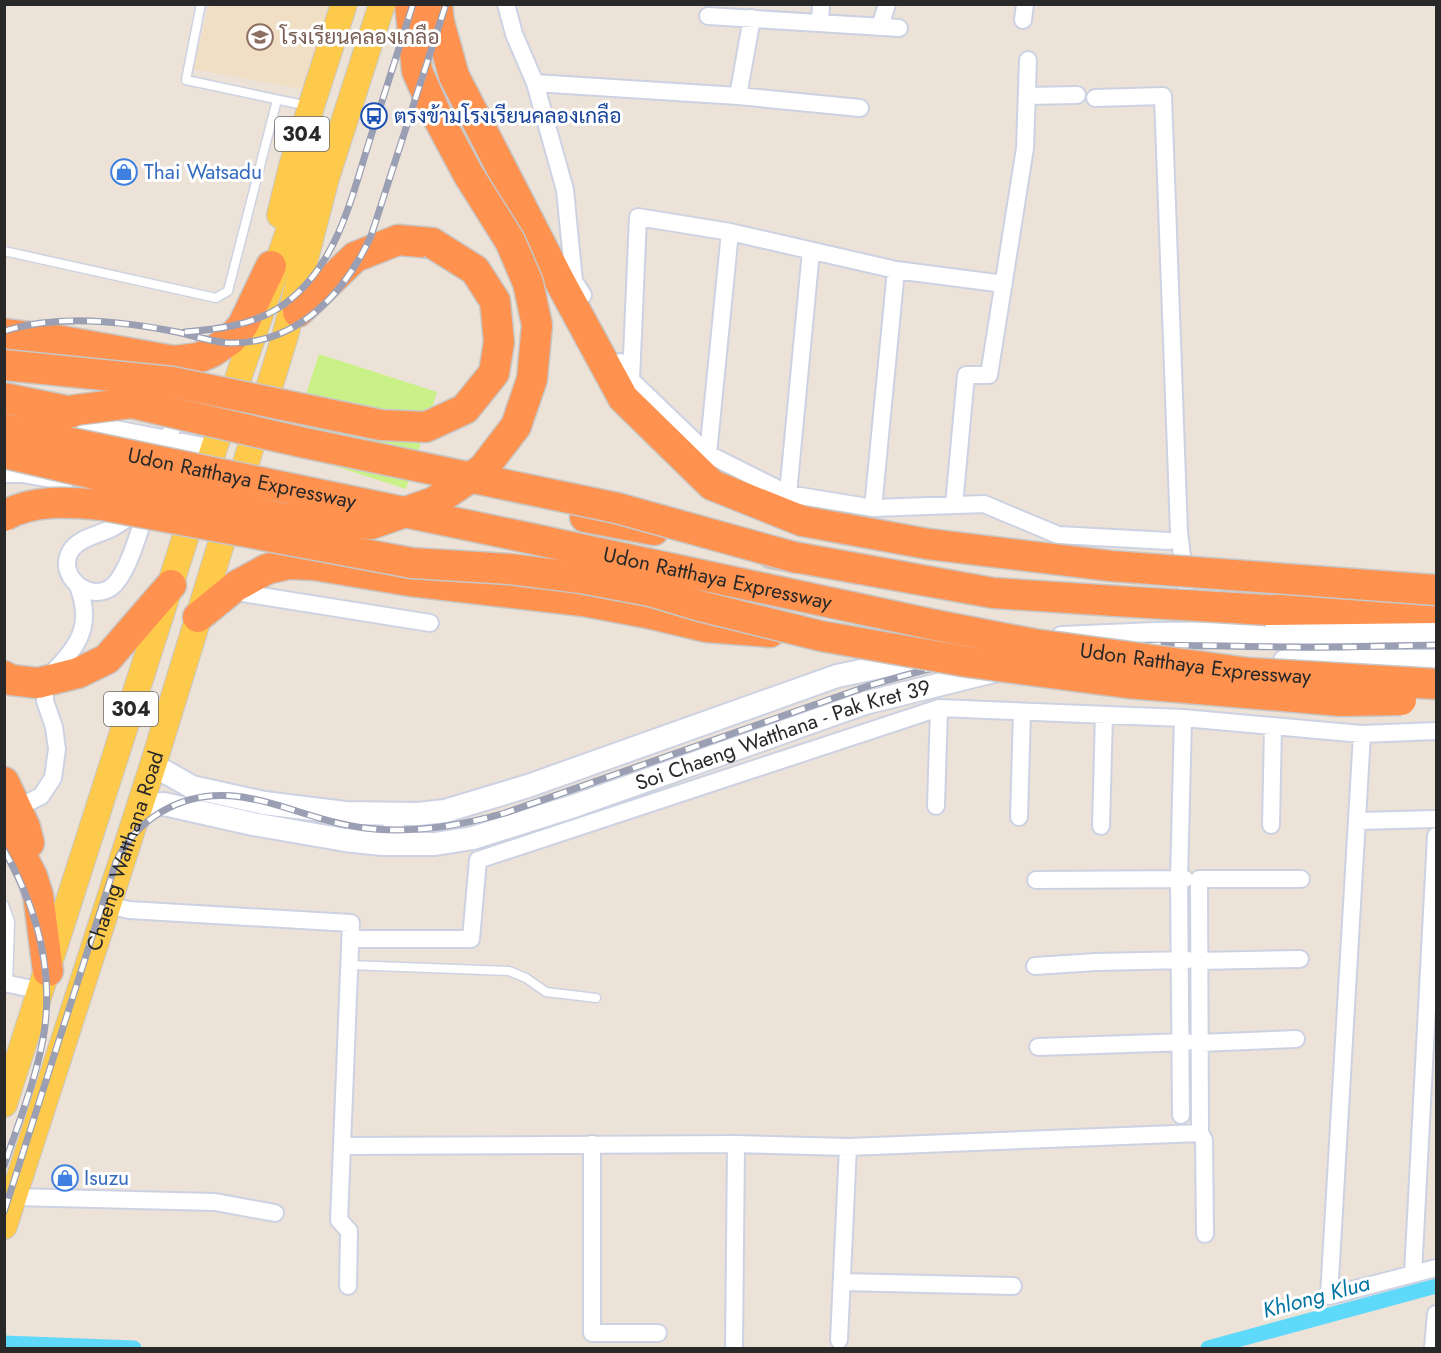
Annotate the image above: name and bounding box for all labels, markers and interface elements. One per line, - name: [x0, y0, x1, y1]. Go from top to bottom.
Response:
- school or university icon: โรงเรียนคลองเกลือ: [245, 22, 275, 52]
- place label: โรงเรียนคลองเกลือ: [279, 22, 440, 52]
- bus stop icon: ตรงข้ามโรงเรียนคลองเกลือ: [359, 101, 389, 131]
- place label: ตรงข้ามโรงเรียนคลองเกลือ: [394, 101, 622, 131]
- road number: 304: [275, 117, 329, 151]
- shop icon: Thai Watsadu: [109, 157, 139, 187]
- place label: Thai Watsadu: [144, 157, 262, 187]
- street label: Udon Ratthaya Expressway: [125, 440, 360, 517]
- street label: Udon Ratthaya Expressway: [600, 539, 835, 618]
- street label: Udon Ratthaya Expressway: [1078, 635, 1313, 692]
- street label: Soi Chaeng Watthana - Pak Kret 39: [631, 672, 934, 798]
- road number: 304: [104, 692, 158, 726]
- street label: Chaeng Watthana Road: [79, 747, 171, 955]
- shop icon: Isuzu: [50, 1163, 80, 1193]
- place label: Isuzu: [84, 1163, 129, 1193]
- water label: Khlong Klua: [1259, 1266, 1373, 1326]

